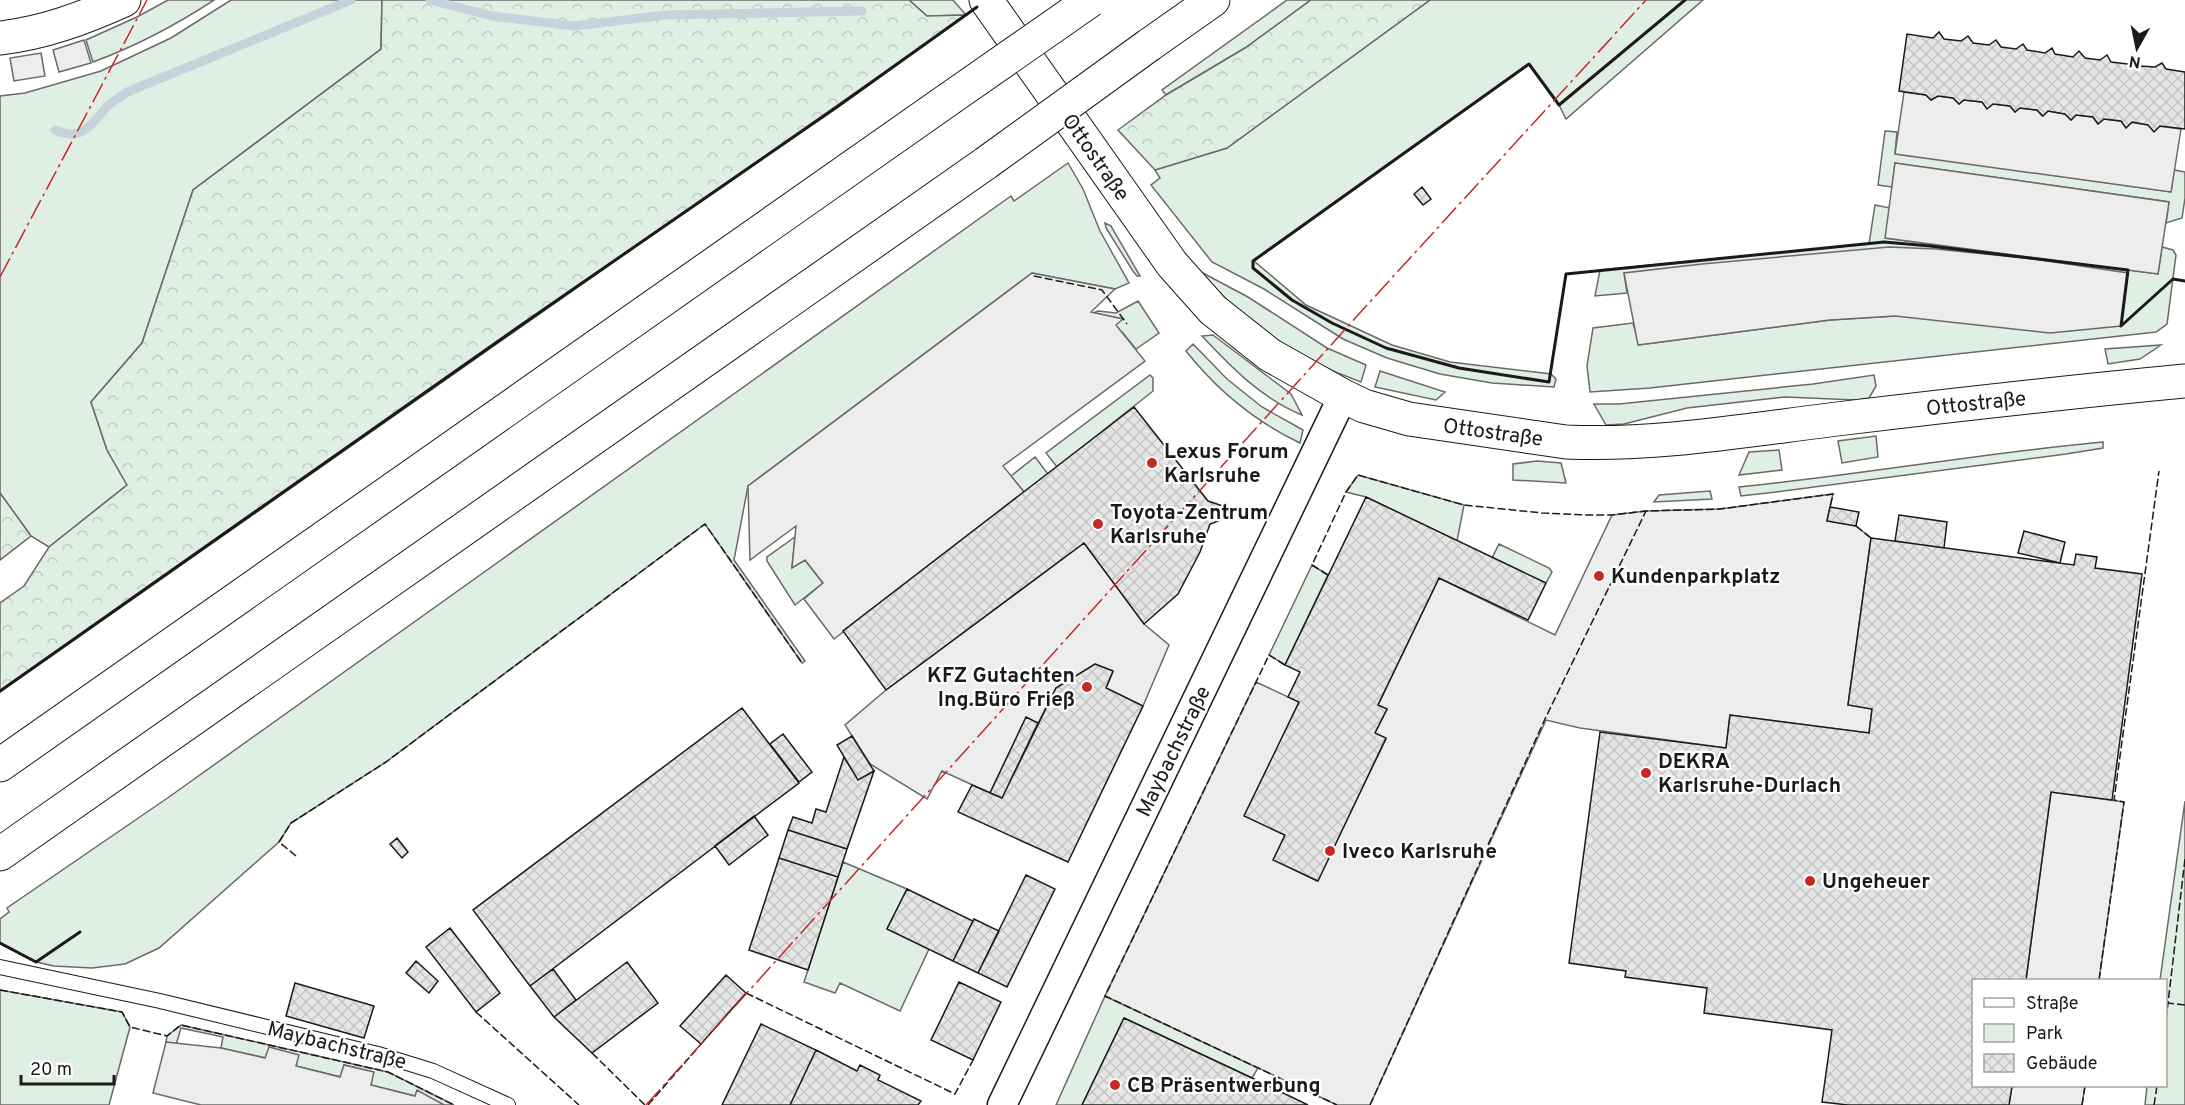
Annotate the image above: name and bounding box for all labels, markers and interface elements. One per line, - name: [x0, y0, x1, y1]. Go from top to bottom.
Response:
- north arrow: [2107, 18, 2167, 78]
- text: N: [2128, 50, 2142, 72]
- street label: Ottostraße: [1055, 109, 1135, 207]
- street label: Ottostraße: [1925, 386, 2028, 423]
- street label: Ottostraße: [1441, 413, 1544, 454]
- place label: Lexus Forum Karlsruhe: [1164, 439, 1289, 490]
- marker: Lexus Forum Karlsruhe: [1145, 456, 1159, 470]
- place label: Toyota-Zentrum Karlsruhe: [1110, 500, 1268, 551]
- marker: Toyota-Zentrum Karlsruhe: [1091, 517, 1105, 531]
- place label: Kundenparkplatz: [1611, 564, 1780, 591]
- marker: Kundenparkplatz: [1592, 569, 1606, 583]
- place label: KFZ Gutachten Ing.Büro Frieß: [927, 663, 1075, 714]
- marker: KFZ Gutachten Ing.Büro Frieß: [1080, 680, 1094, 694]
- street label: Maybachstraße: [1131, 682, 1218, 822]
- place label: DEKRA Karlsruhe-Durlach: [1658, 749, 1841, 800]
- marker: DEKRA Karlsruhe-Durlach: [1639, 766, 1653, 780]
- place label: Iveco Karlsruhe: [1342, 839, 1497, 866]
- marker: Iveco Karlsruhe: [1323, 844, 1337, 858]
- place label: Ungeheuer: [1822, 869, 1930, 896]
- marker: Ungeheuer: [1803, 874, 1817, 888]
- legend: [1972, 979, 2167, 1087]
- text: Straße: [2026, 993, 2078, 1016]
- street label: Maybachstraße: [264, 1016, 409, 1077]
- text: Park: [2026, 1023, 2063, 1046]
- scale bar: [21, 1048, 114, 1086]
- text: Gebäude: [2026, 1053, 2098, 1076]
- text: 20 m: [30, 1059, 72, 1082]
- place label: CB Präsentwerbung: [1127, 1073, 1321, 1100]
- marker: CB Präsentwerbung: [1108, 1078, 1122, 1092]

